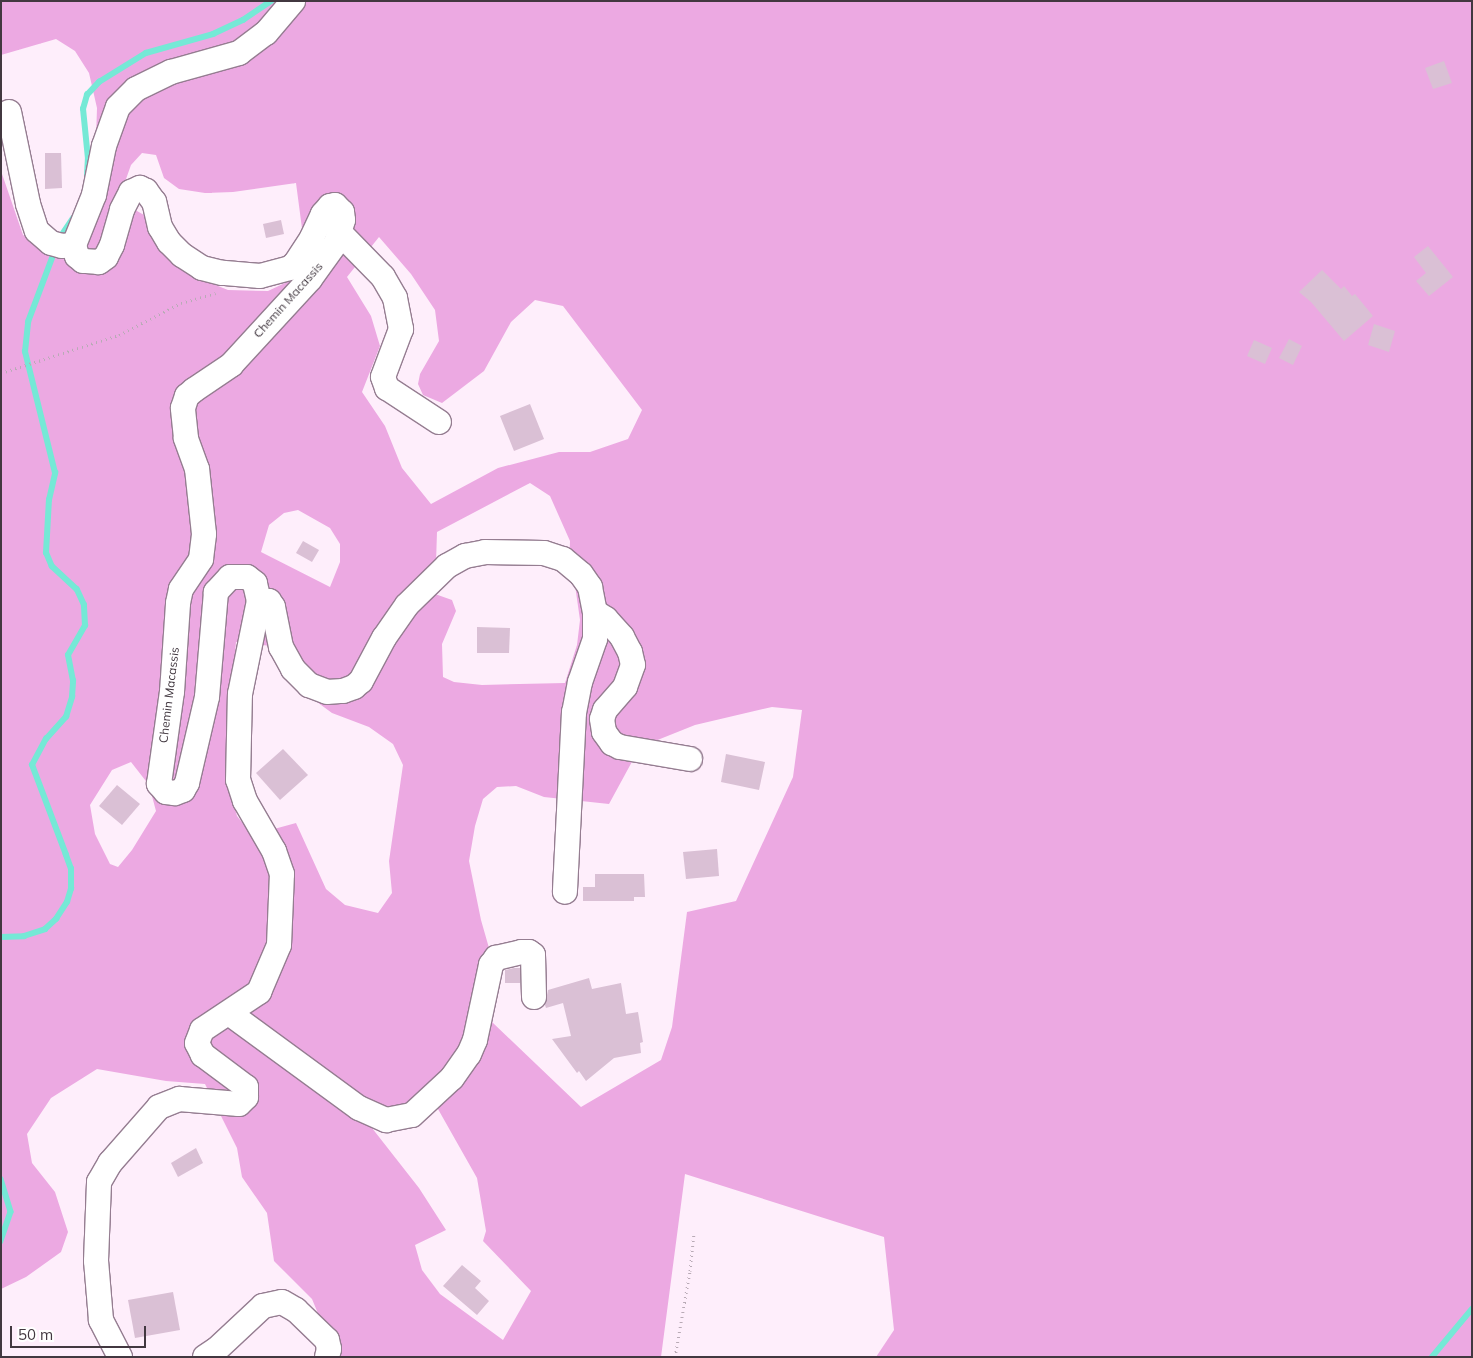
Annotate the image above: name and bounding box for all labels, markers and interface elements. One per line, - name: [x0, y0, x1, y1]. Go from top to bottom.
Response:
- street label: Chemin Macassis: [250, 259, 326, 341]
- street label: Chemin Macassis: [156, 646, 182, 744]
- scale bar: [12, 1316, 149, 1348]
- text: 50 m: [18, 1325, 53, 1344]

